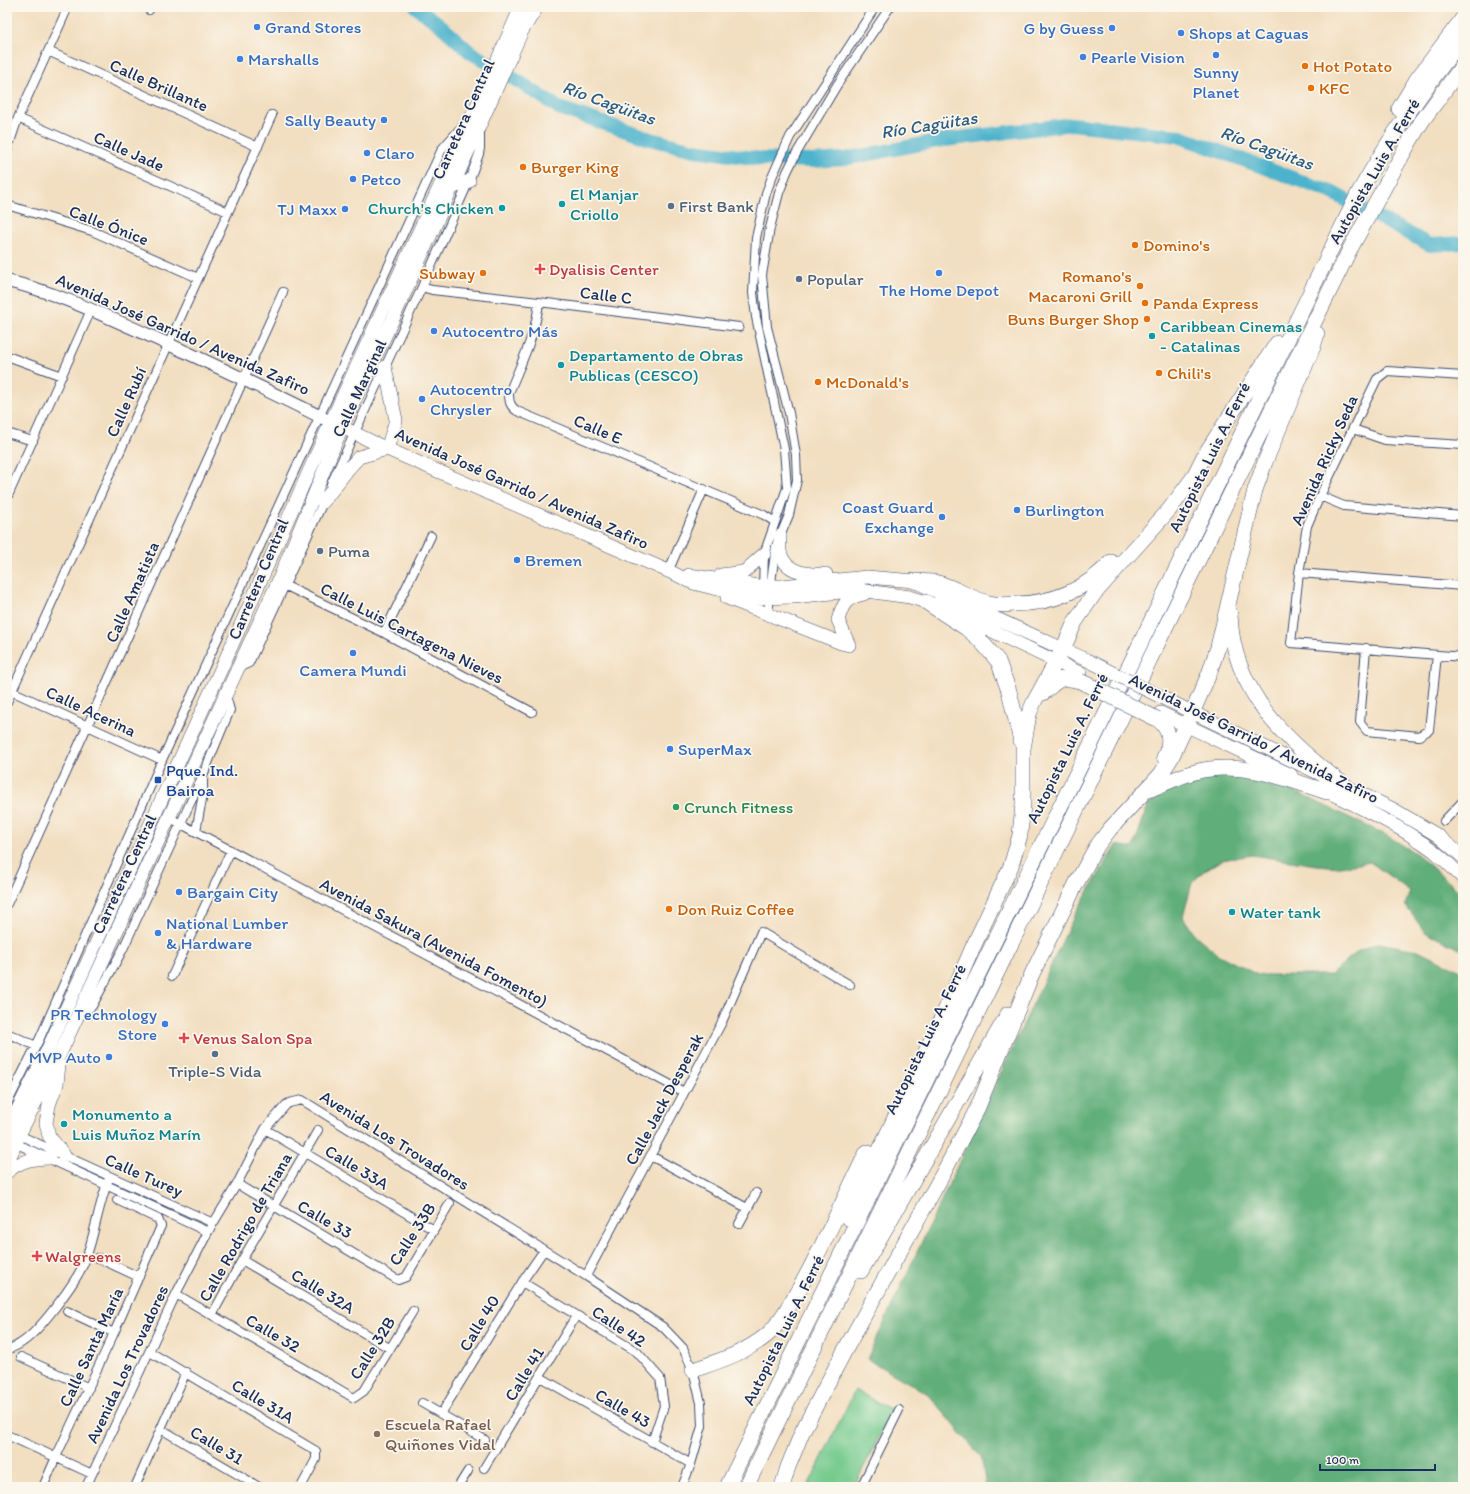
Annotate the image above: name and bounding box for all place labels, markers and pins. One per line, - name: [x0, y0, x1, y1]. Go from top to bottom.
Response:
- place label: Grand Stores: [265, 17, 361, 37]
- place label: G by Guess: [1023, 18, 1104, 38]
- marker: Grand Stores: [252, 22, 262, 32]
- marker: G by Guess: [1107, 23, 1117, 33]
- place label: Shops at Caguas: [1189, 23, 1309, 43]
- marker: Shops at Caguas: [1176, 28, 1186, 38]
- place label: Pearle Vision: [1091, 47, 1185, 67]
- place label: Marshalls: [248, 49, 319, 69]
- marker: Sunny Planet: [1211, 50, 1221, 60]
- marker: Pearle Vision: [1078, 52, 1088, 62]
- marker: Marshalls: [235, 54, 245, 64]
- place label: Hot Potato: [1313, 56, 1392, 76]
- marker: Hot Potato: [1300, 61, 1310, 71]
- place label: Sunny Planet: [1193, 62, 1239, 102]
- place label: KFC: [1319, 78, 1350, 98]
- marker: KFC: [1306, 83, 1316, 93]
- place label: Sally Beauty: [285, 110, 376, 130]
- marker: Sally Beauty: [379, 115, 389, 125]
- place label: Claro: [375, 143, 415, 163]
- marker: Claro: [362, 148, 372, 158]
- place label: Burger King: [531, 157, 619, 177]
- marker: Burger King: [518, 162, 528, 172]
- place label: Petco: [361, 169, 401, 189]
- marker: Petco: [348, 174, 358, 184]
- place label: El Manjar Criollo: [570, 184, 639, 224]
- place label: First Bank: [679, 196, 754, 216]
- place label: Church's Chicken: [368, 198, 494, 218]
- place label: TJ Maxx: [277, 199, 337, 219]
- marker: El Manjar Criollo: [557, 199, 567, 209]
- marker: First Bank: [666, 201, 676, 211]
- marker: Church's Chicken: [497, 203, 507, 213]
- marker: TJ Maxx: [340, 204, 350, 214]
- place label: Domino's: [1143, 235, 1210, 255]
- marker: Domino's: [1130, 240, 1140, 250]
- place label: Dyalisis Center: [549, 259, 659, 279]
- place label: Subway: [419, 263, 475, 283]
- marker: Dyalisis Center: [534, 263, 546, 275]
- place label: Romano's Macaroni Grill: [1028, 266, 1132, 306]
- marker: Subway: [478, 268, 488, 278]
- marker: The Home Depot: [934, 268, 944, 278]
- place label: Popular: [807, 269, 864, 289]
- marker: Popular: [794, 274, 804, 284]
- place label: The Home Depot: [879, 280, 999, 300]
- marker: Romano's Macaroni Grill: [1135, 281, 1145, 291]
- place label: Panda Express: [1153, 293, 1259, 313]
- marker: Panda Express: [1140, 298, 1150, 308]
- place label: Buns Burger Shop: [1007, 309, 1139, 329]
- marker: Buns Burger Shop: [1142, 314, 1152, 324]
- place label: Caribbean Cinemas - Catalinas: [1160, 316, 1302, 356]
- place label: Autocentro Más: [442, 321, 558, 341]
- marker: Autocentro Más: [429, 326, 439, 336]
- marker: Caribbean Cinemas - Catalinas: [1147, 331, 1157, 341]
- place label: Departamento de Obras Publicas (CESCO): [569, 345, 743, 385]
- marker: Departamento de Obras Publicas (CESCO): [556, 360, 566, 370]
- place label: Chili's: [1167, 363, 1211, 383]
- marker: Chili's: [1154, 368, 1164, 378]
- place label: McDonald's: [826, 372, 909, 392]
- marker: McDonald's: [813, 377, 823, 387]
- place label: Autocentro Chrysler: [430, 379, 512, 419]
- marker: Autocentro Chrysler: [417, 394, 427, 404]
- place label: Coast Guard Exchange: [842, 497, 935, 537]
- place label: Burlington: [1025, 500, 1105, 520]
- marker: Burlington: [1012, 505, 1022, 515]
- marker: Coast Guard Exchange: [937, 512, 947, 522]
- place label: Puma: [328, 541, 370, 561]
- marker: Puma: [315, 546, 325, 556]
- place label: Bremen: [525, 550, 583, 570]
- marker: Bremen: [512, 555, 522, 565]
- marker: Camera Mundi: [348, 648, 358, 658]
- place label: Camera Mundi: [299, 660, 407, 680]
- place label: SuperMax: [678, 739, 752, 759]
- marker: SuperMax: [665, 744, 675, 754]
- place label: Pque. Ind. Bairoa: [166, 760, 238, 800]
- marker: Pque. Ind. Bairoa: [153, 775, 163, 785]
- place label: Crunch Fitness: [684, 797, 793, 817]
- marker: Crunch Fitness: [671, 802, 681, 812]
- place label: Bargain City: [187, 882, 278, 902]
- marker: Bargain City: [174, 887, 184, 897]
- place label: Don Ruiz Coffee: [677, 899, 794, 919]
- place label: Water tank: [1240, 902, 1321, 922]
- marker: Don Ruiz Coffee: [664, 904, 674, 914]
- marker: Water tank: [1227, 907, 1237, 917]
- place label: National Lumber & Hardware: [166, 913, 288, 953]
- marker: National Lumber & Hardware: [153, 928, 163, 938]
- place label: PR Technology Store: [50, 1004, 157, 1044]
- marker: PR Technology Store: [160, 1019, 170, 1029]
- place label: Venus Salon Spa: [193, 1028, 312, 1048]
- marker: Venus Salon Spa: [178, 1032, 190, 1044]
- place label: MVP Auto: [29, 1047, 101, 1067]
- marker: Triple-S Vida: [210, 1049, 220, 1059]
- marker: MVP Auto: [104, 1052, 114, 1062]
- place label: Triple-S Vida: [168, 1061, 262, 1081]
- place label: Monumento a Luis Muñoz Marín: [72, 1104, 201, 1144]
- marker: Monumento a Luis Muñoz Marín: [59, 1119, 69, 1129]
- place label: Walgreens: [45, 1246, 121, 1266]
- marker: Walgreens: [32, 1251, 42, 1261]
- place label: Escuela Rafael Quiñones Vidal: [385, 1414, 496, 1454]
- marker: Escuela Rafael Quiñones Vidal: [372, 1429, 382, 1439]

